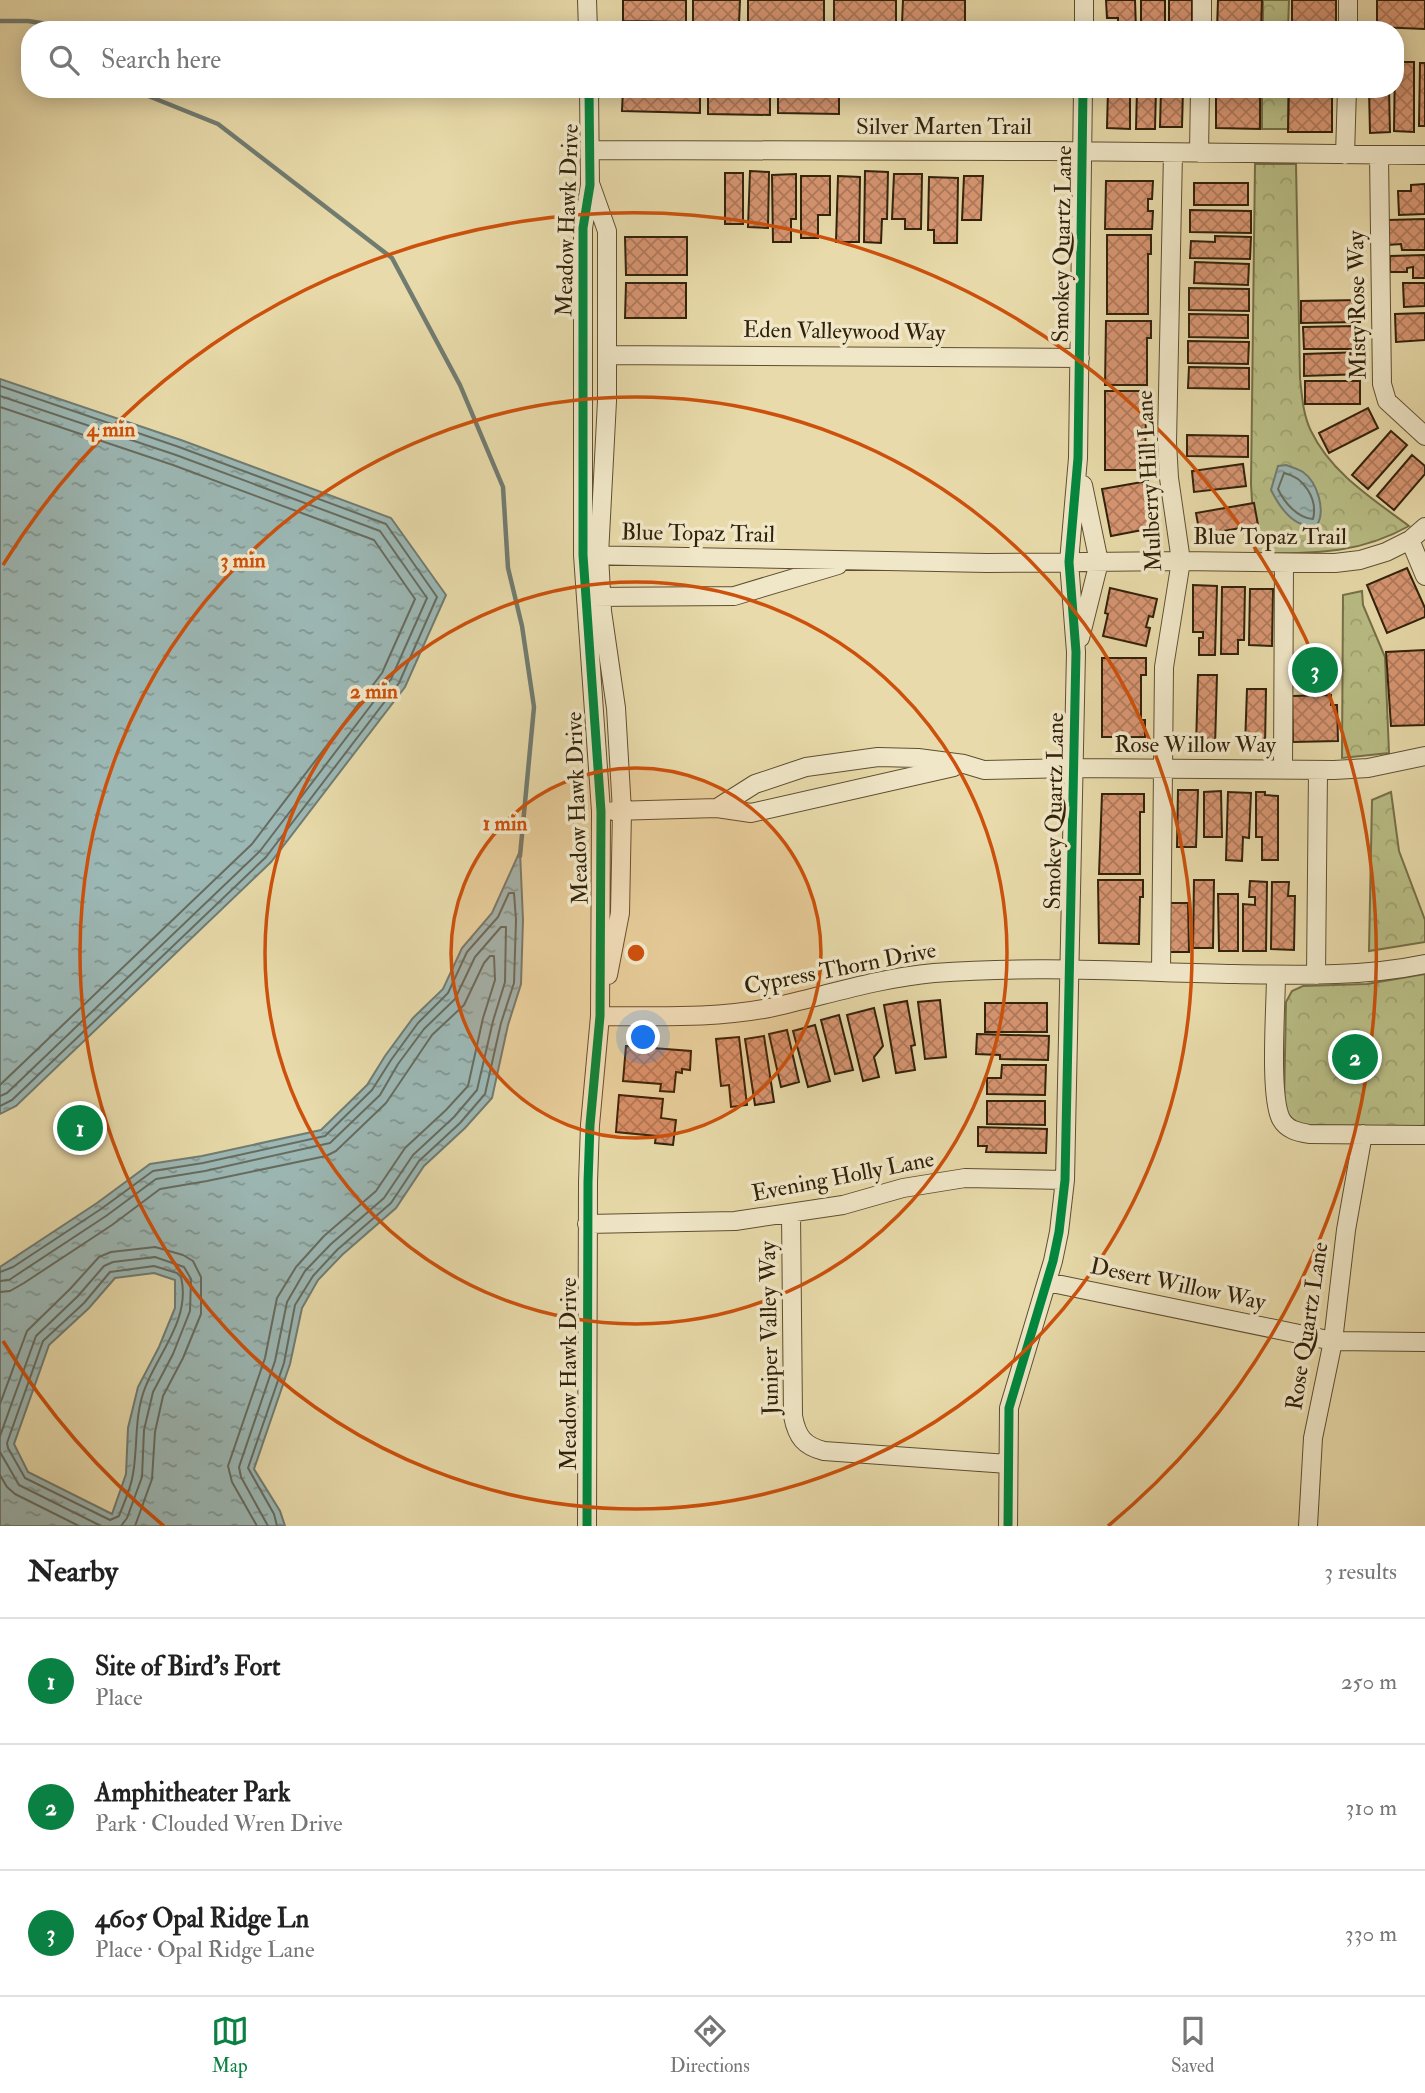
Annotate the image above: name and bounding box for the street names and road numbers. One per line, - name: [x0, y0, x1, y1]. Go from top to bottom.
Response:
- street label: Silver Marten Trail: [856, 112, 1032, 141]
- street label: Meadow Hawk Drive: [549, 123, 585, 317]
- street label: Smokey Quartz Lane: [1046, 145, 1078, 343]
- street label: Misty Rose Way: [1341, 229, 1373, 380]
- street label: Eden Valleywood Way: [743, 315, 946, 347]
- street label: Mulberry Hill Lane: [1130, 389, 1168, 573]
- street label: Blue Topaz Trail: [621, 517, 775, 550]
- street label: Blue Topaz Trail: [1193, 522, 1347, 552]
- street label: Meadow Hawk Drive: [559, 711, 595, 905]
- street label: Smokey Quartz Lane: [1038, 712, 1070, 910]
- street label: Rose Willow Way: [1114, 730, 1277, 759]
- street label: Cypress Thorn Drive: [741, 935, 939, 1002]
- street label: Evening Holly Lane: [749, 1144, 937, 1208]
- street label: Rose Quartz Lane: [1279, 1239, 1335, 1412]
- street label: Juniper Valley Way: [753, 1240, 786, 1416]
- street label: Desert Willow Way: [1088, 1251, 1269, 1317]
- street label: Meadow Hawk Drive: [554, 1277, 583, 1470]

